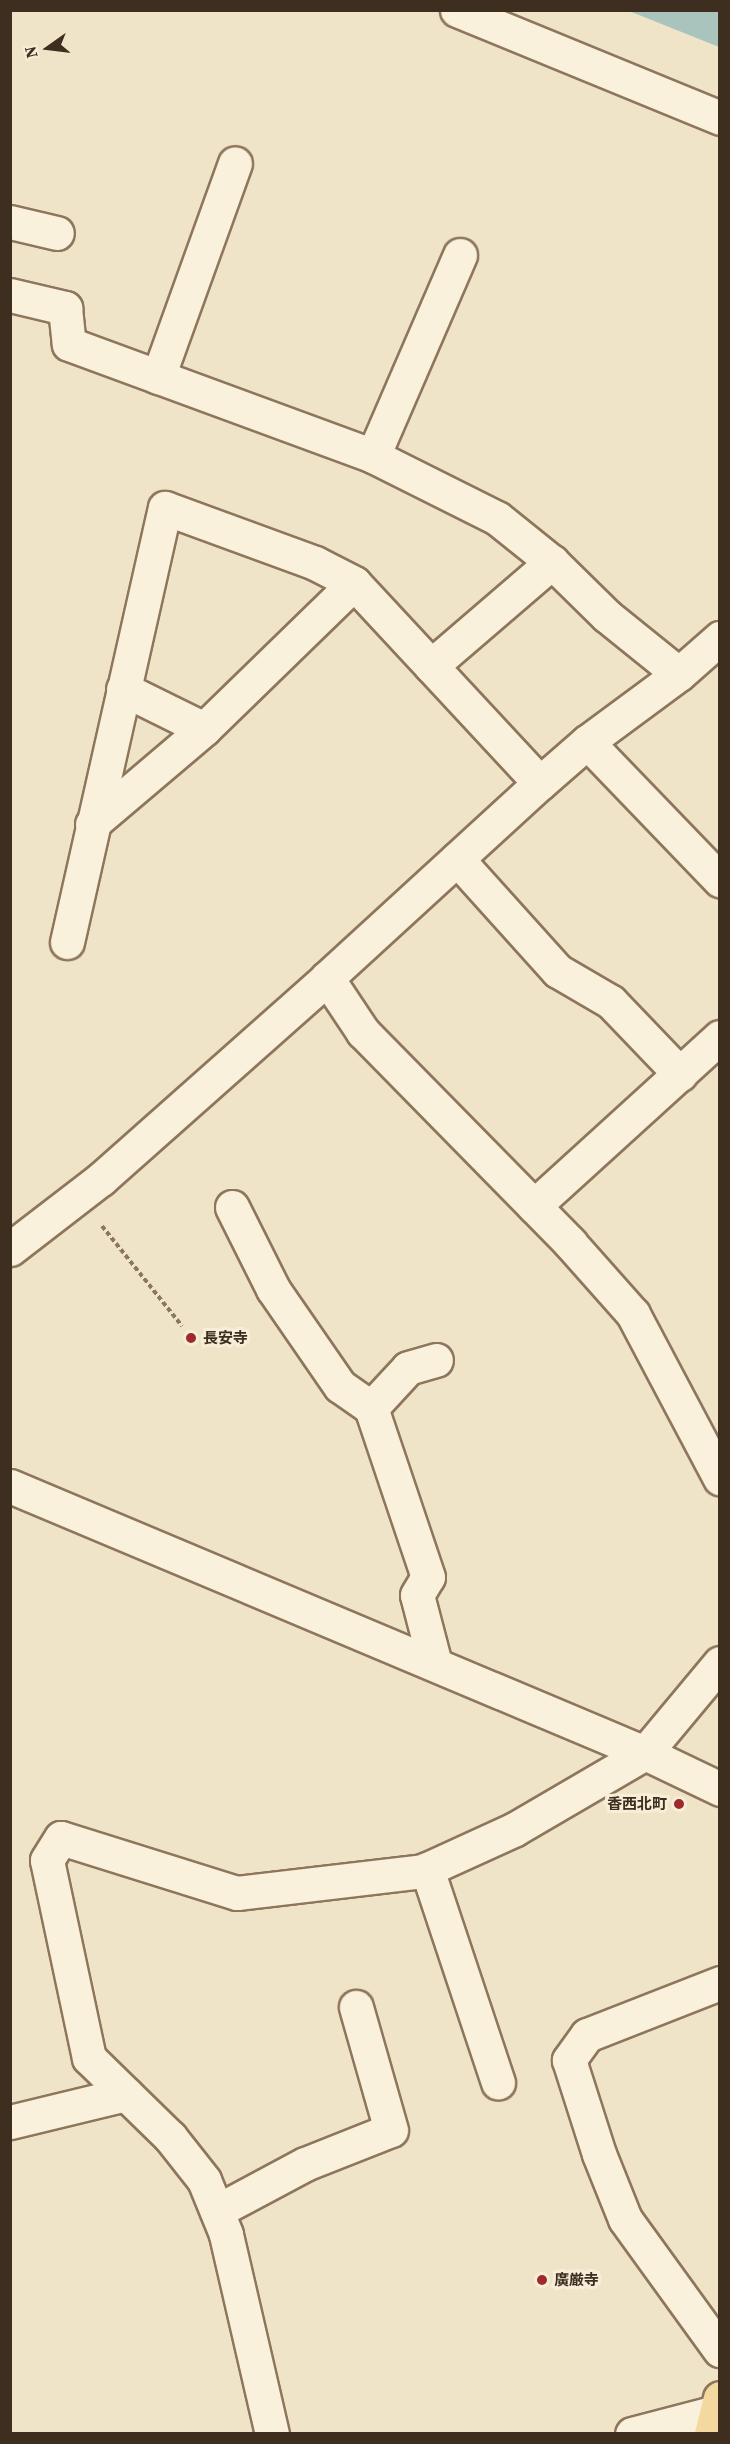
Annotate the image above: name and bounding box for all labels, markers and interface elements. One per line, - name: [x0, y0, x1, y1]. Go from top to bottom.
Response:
- north arrow: [18, 18, 78, 78]
- text: N: [18, 44, 43, 61]
- place label: 長安寺: [203, 1329, 248, 1347]
- marker: 長安寺: [184, 1331, 198, 1345]
- place label: 香西北町: [607, 1795, 667, 1813]
- marker: 香西北町: [672, 1797, 686, 1811]
- place label: 廣厳寺: [554, 2271, 599, 2289]
- marker: 廣厳寺: [535, 2273, 549, 2287]

